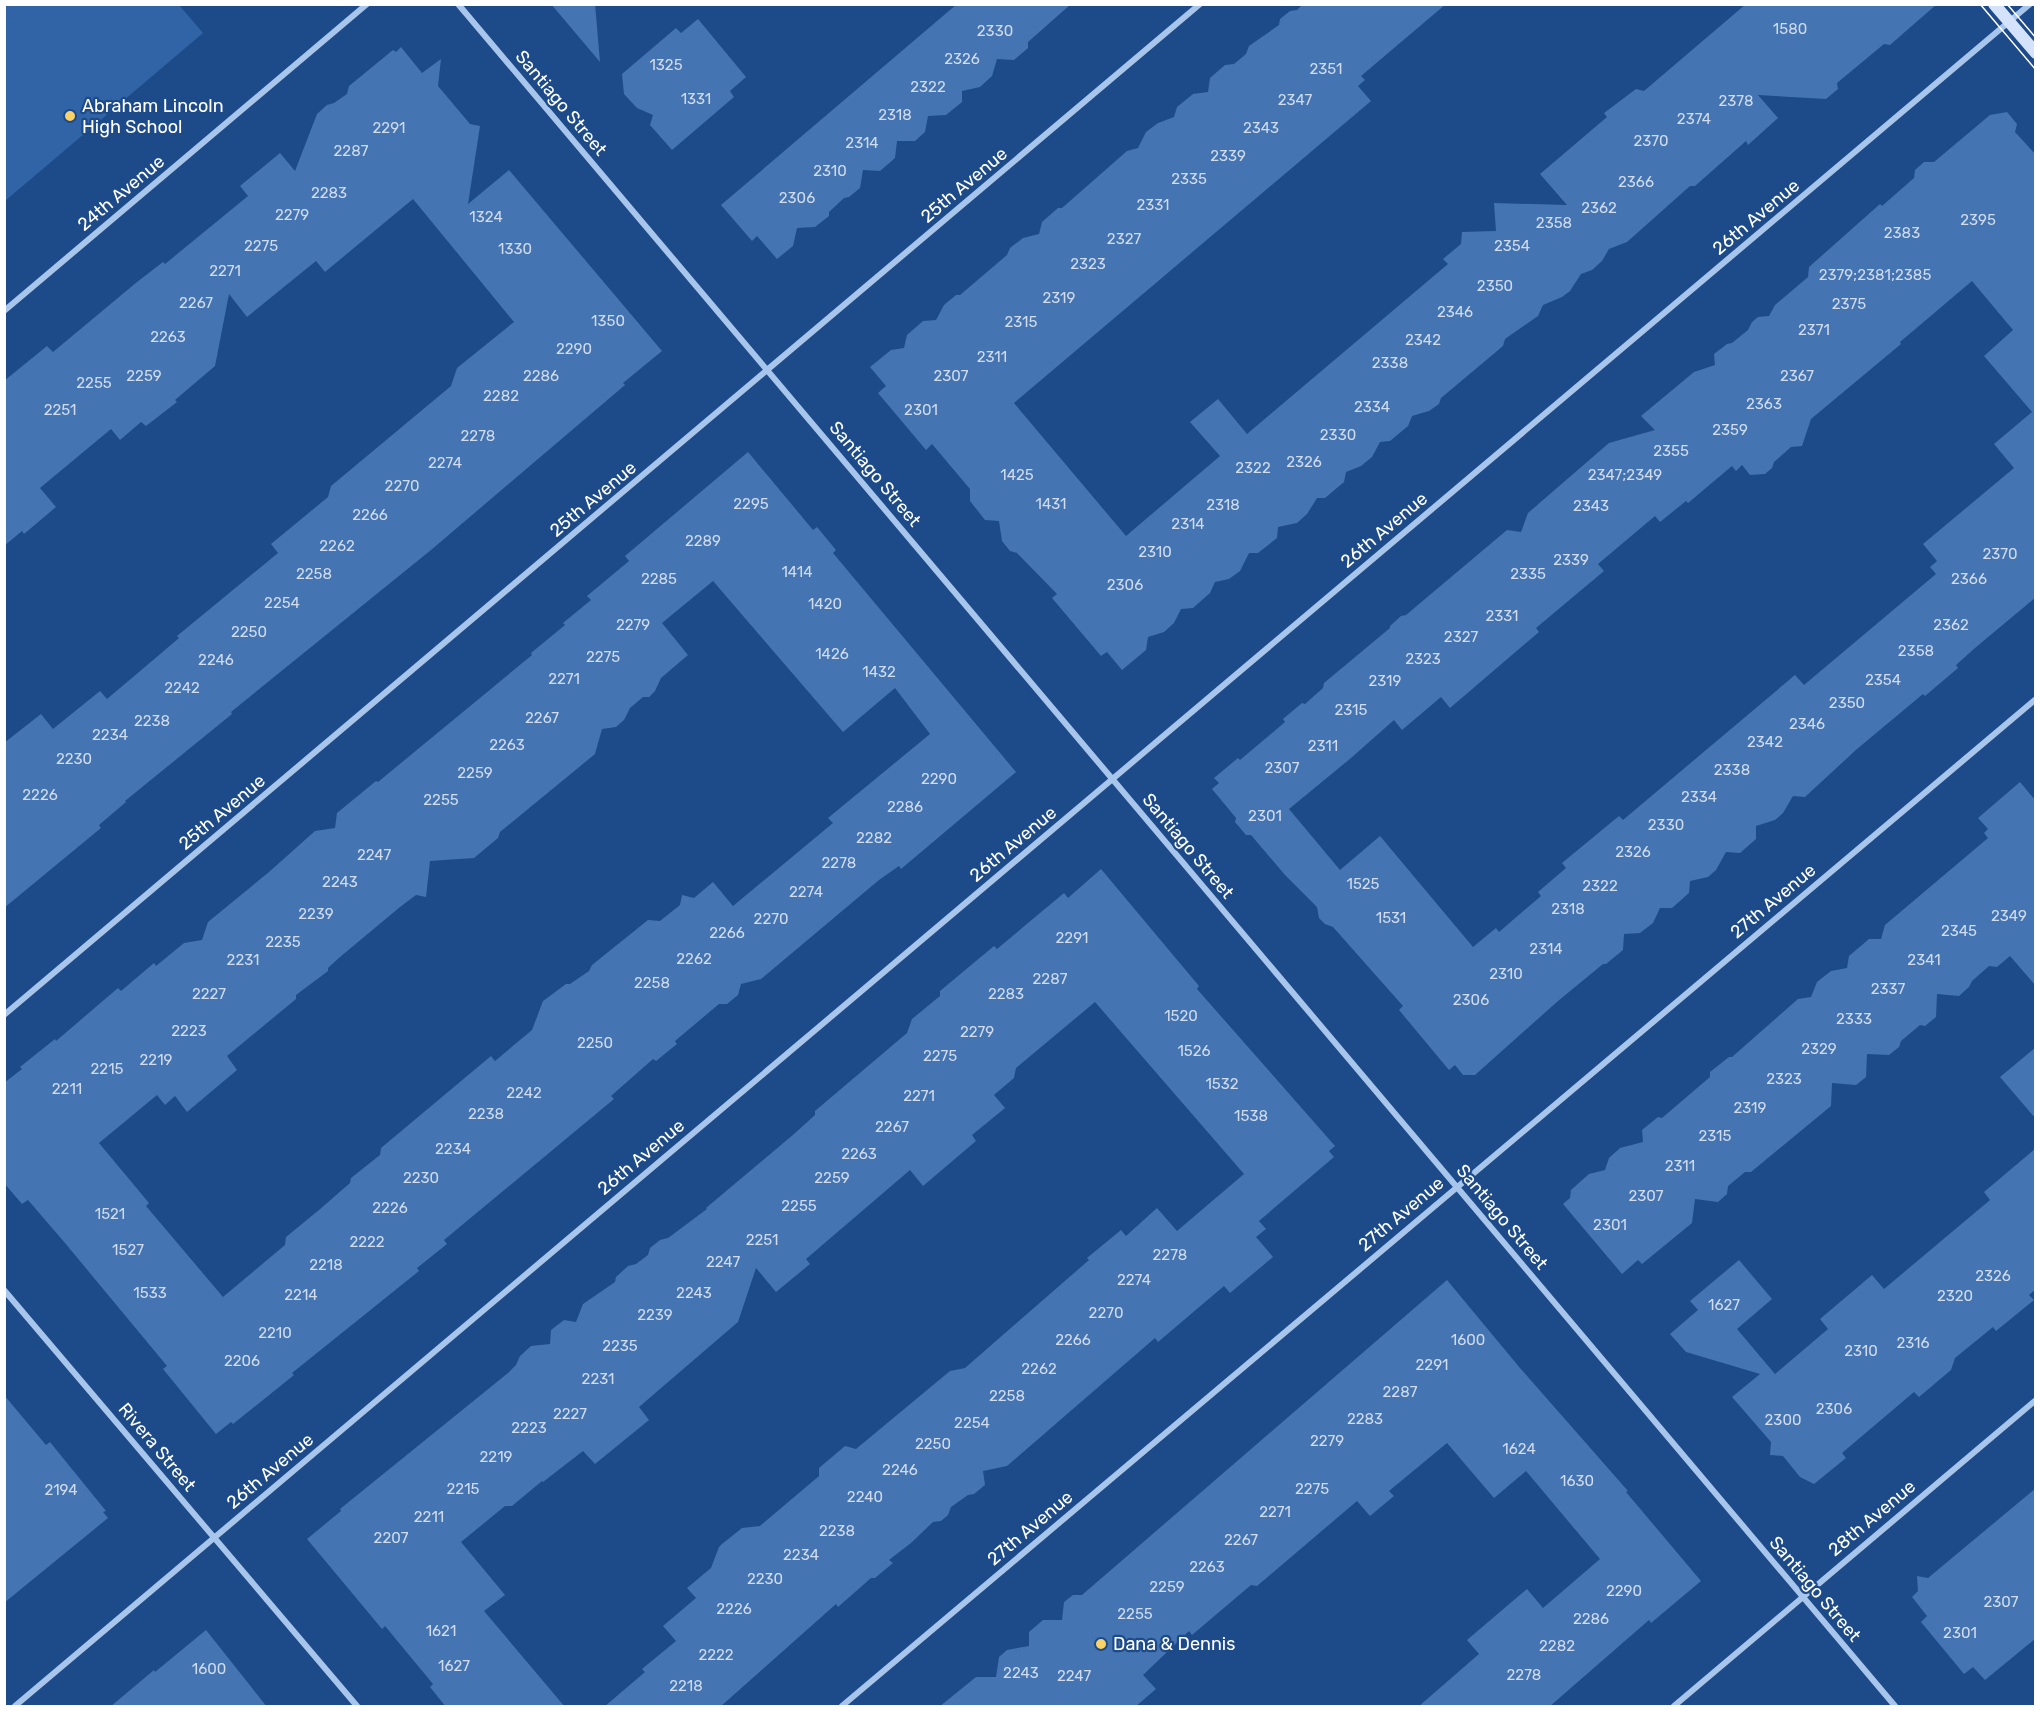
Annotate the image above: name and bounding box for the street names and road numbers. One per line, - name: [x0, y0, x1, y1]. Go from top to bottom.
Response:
- street label: Santiago Street: [511, 46, 611, 160]
- street label: 25th Avenue: [916, 142, 1012, 228]
- street label: 24th Avenue: [73, 150, 169, 236]
- street label: 26th Avenue: [1708, 174, 1804, 260]
- street label: Santiago Street: [825, 417, 925, 531]
- street label: 25th Avenue: [545, 456, 641, 542]
- street label: 26th Avenue: [1336, 487, 1432, 573]
- street label: 25th Avenue: [174, 769, 270, 855]
- street label: Santiago Street: [1138, 789, 1238, 903]
- street label: 26th Avenue: [965, 801, 1061, 887]
- street label: 27th Avenue: [1726, 859, 1820, 943]
- street label: 26th Avenue: [593, 1114, 689, 1200]
- street label: Santiago Street: [1452, 1160, 1552, 1274]
- street label: 27th Avenue: [1354, 1172, 1448, 1256]
- street label: Rivera Street: [114, 1398, 200, 1496]
- street label: 26th Avenue: [222, 1428, 318, 1514]
- street label: 28th Avenue: [1824, 1475, 1920, 1561]
- street label: 27th Avenue: [983, 1486, 1077, 1570]
- street label: Santiago Street: [1765, 1532, 1865, 1646]

